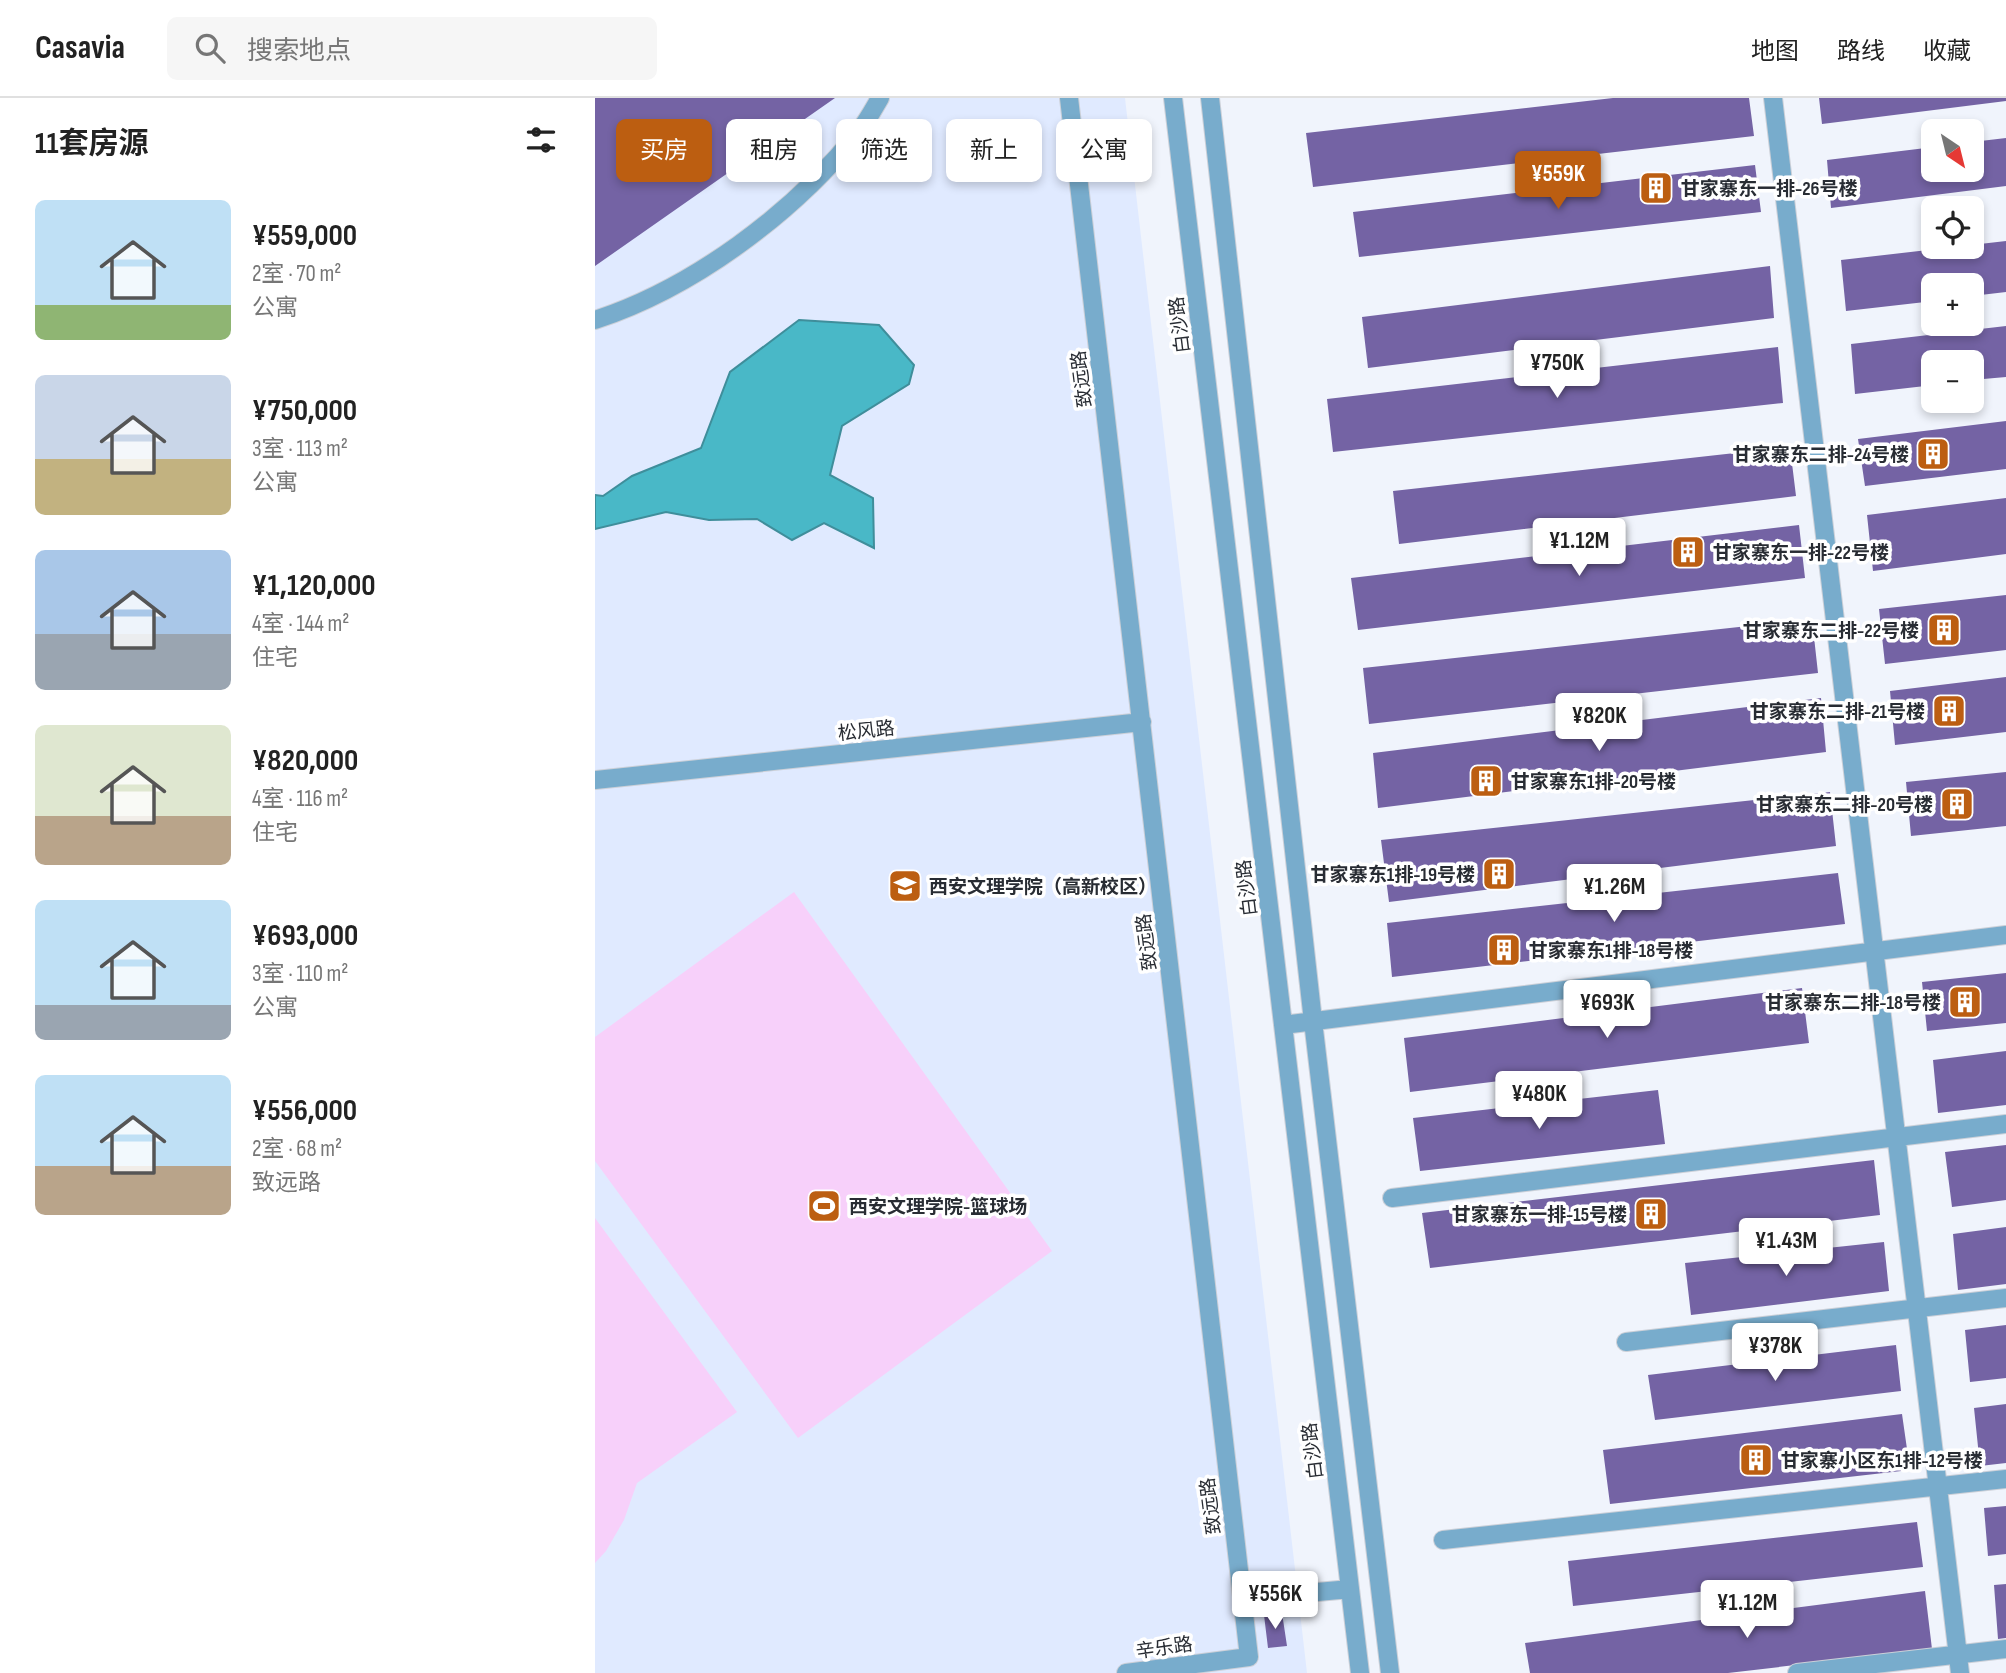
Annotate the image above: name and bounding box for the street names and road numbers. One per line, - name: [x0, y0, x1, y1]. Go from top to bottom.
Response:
- street label: 白沙路: [1166, 295, 1195, 355]
- street label: 致远路: [1068, 349, 1097, 409]
- street label: 松风路: [837, 717, 896, 746]
- street label: 白沙路: [1233, 858, 1262, 918]
- street label: 致远路: [1133, 912, 1162, 972]
- street label: 白沙路: [1299, 1421, 1328, 1481]
- street label: 致远路: [1197, 1476, 1226, 1536]
- street label: 辛乐路: [1134, 1633, 1194, 1664]

